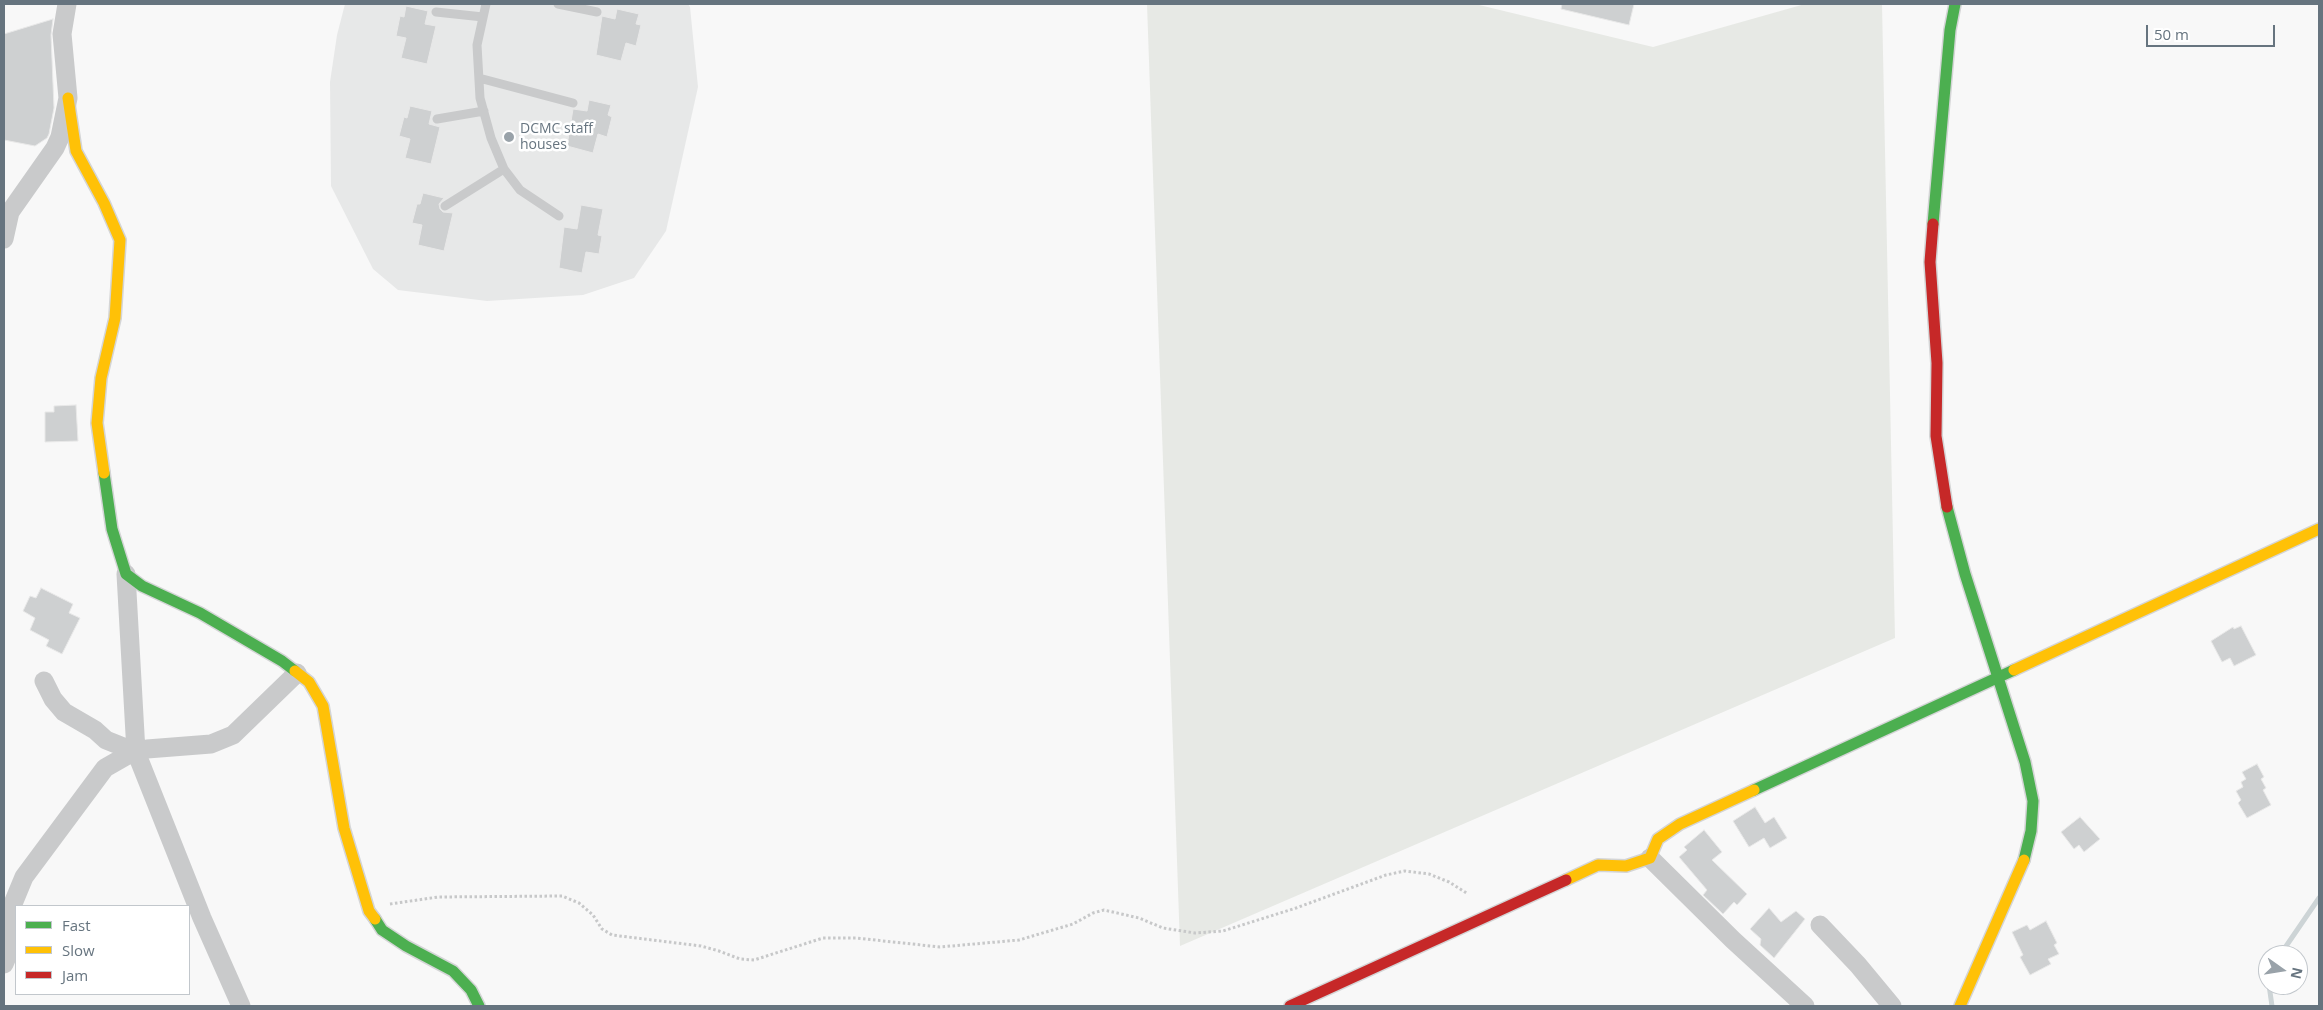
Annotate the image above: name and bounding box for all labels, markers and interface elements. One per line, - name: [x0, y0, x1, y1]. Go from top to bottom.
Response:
- scale bar: [2148, 15, 2277, 47]
- text: 50 m: [2154, 24, 2189, 44]
- place label: DCMC staff houses: [520, 121, 593, 154]
- marker: DCMC staff houses: [502, 130, 516, 144]
- legend: [15, 905, 190, 995]
- text: Fast: [62, 915, 91, 935]
- text: Slow: [62, 940, 95, 960]
- north arrow: [2258, 945, 2308, 995]
- text: Jam: [62, 965, 88, 985]
- text: N: [2287, 966, 2308, 981]

